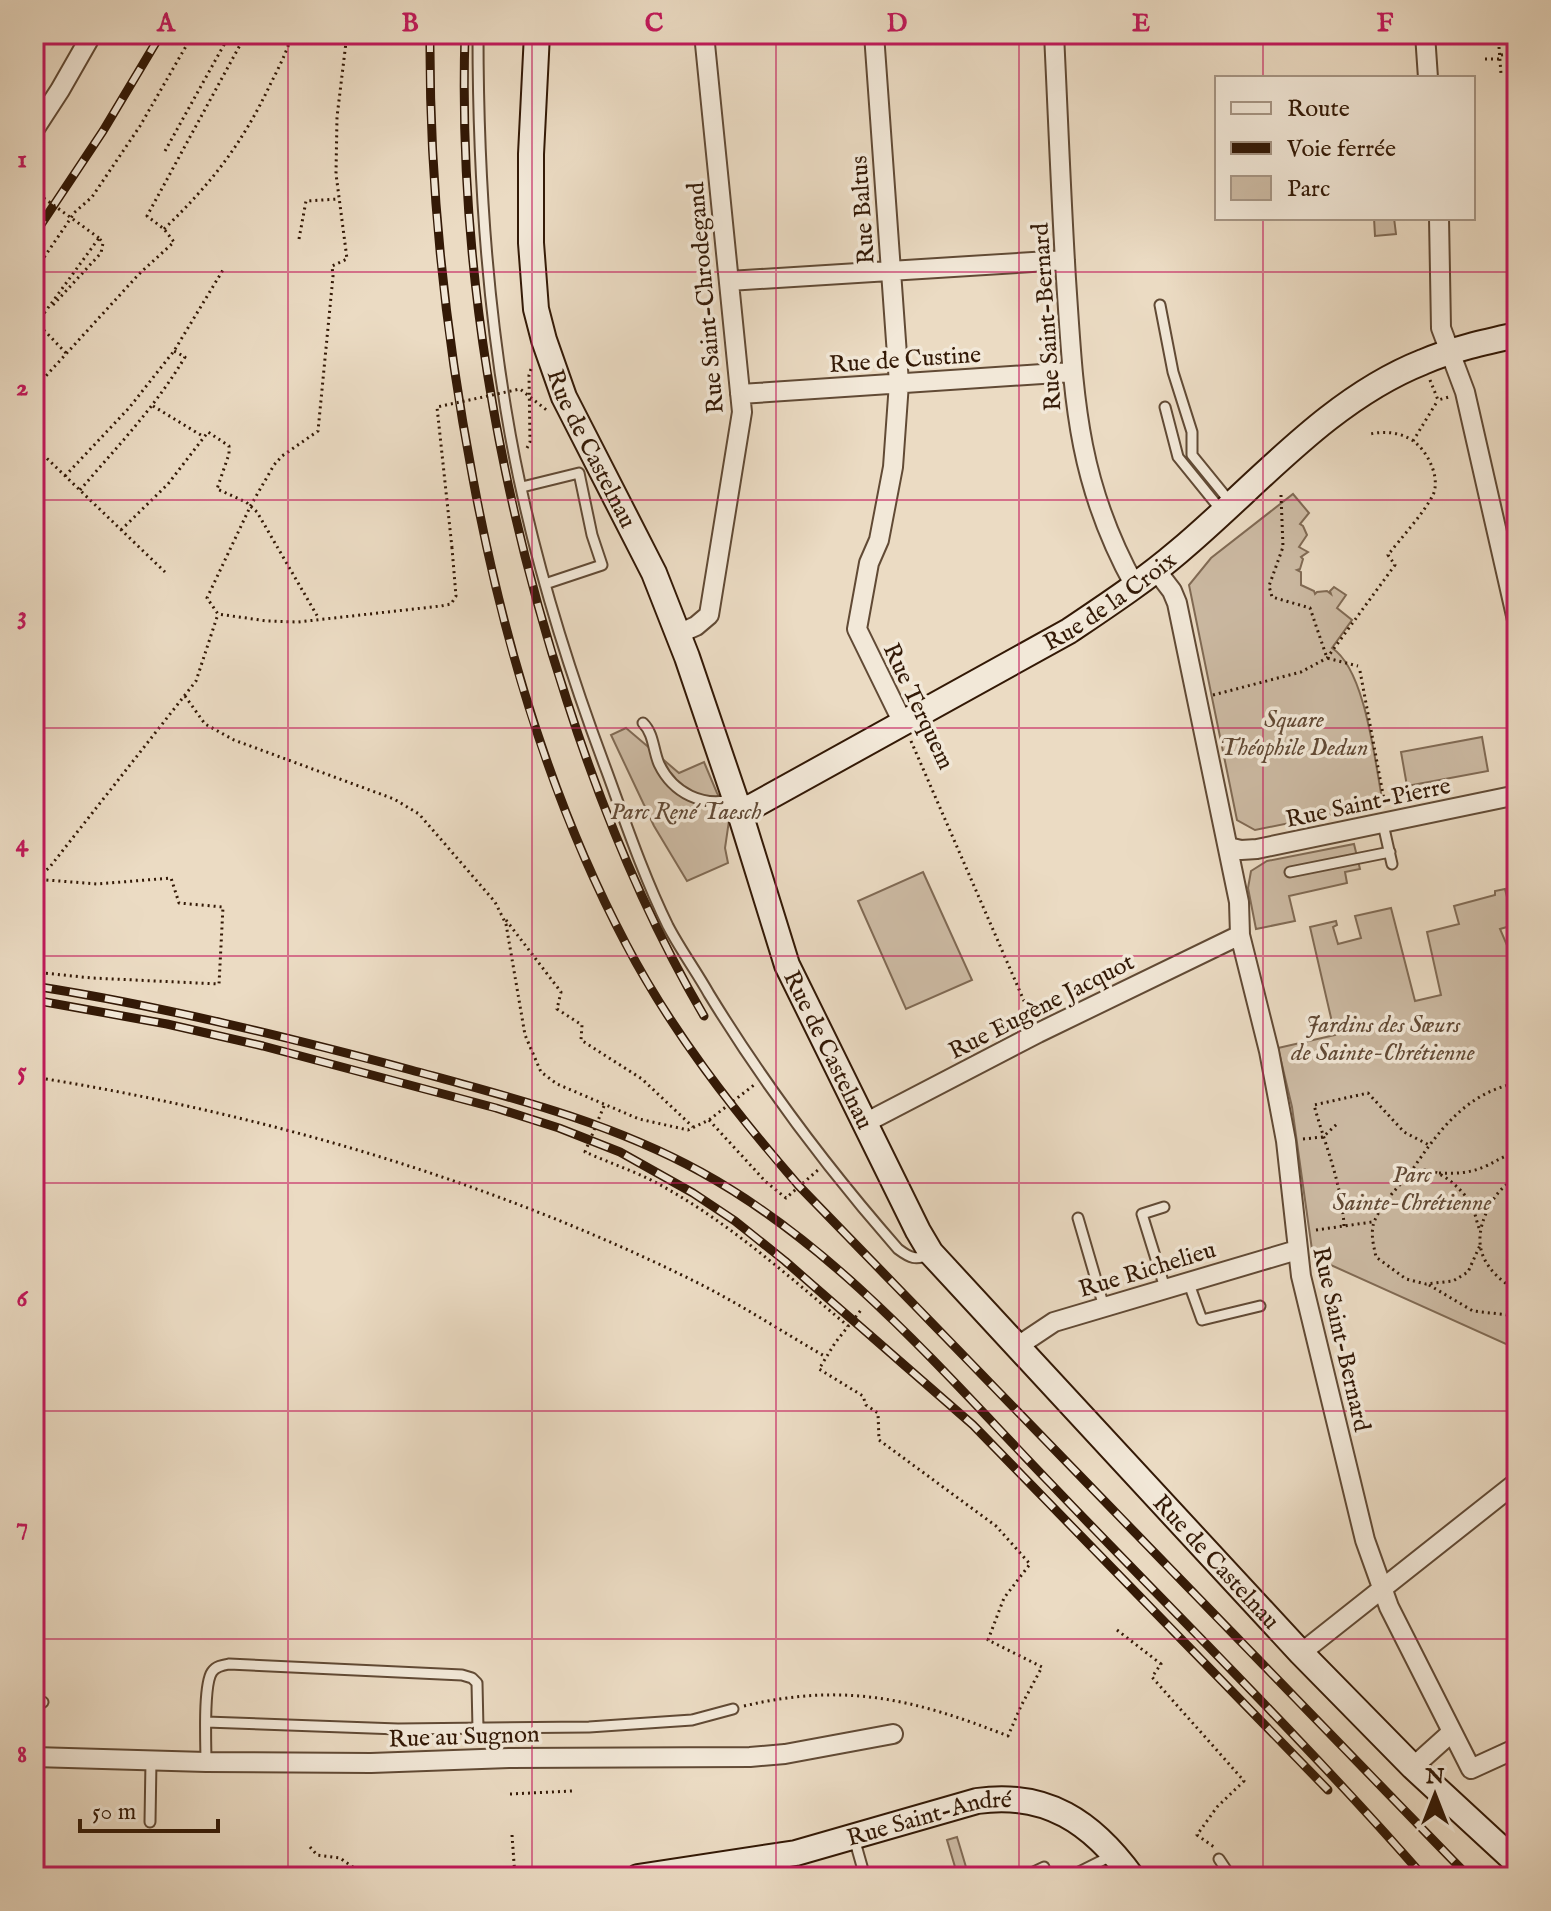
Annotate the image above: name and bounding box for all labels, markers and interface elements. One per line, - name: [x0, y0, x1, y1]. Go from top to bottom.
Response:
- text: A: [156, 7, 176, 40]
- text: B: [401, 7, 419, 40]
- text: C: [645, 7, 664, 40]
- text: D: [887, 7, 908, 40]
- text: E: [1132, 7, 1150, 40]
- text: F: [1377, 7, 1394, 40]
- legend: [1215, 76, 1475, 220]
- text: Route: [1287, 94, 1350, 125]
- text: Voie ferrée: [1286, 134, 1396, 165]
- text: 1: [17, 143, 27, 176]
- street label: Rue Baltus: [844, 155, 883, 265]
- text: Parc: [1287, 174, 1330, 205]
- street label: Rue Saint-Chrodegand: [681, 181, 732, 415]
- street label: Rue Saint-Bernard: [1025, 222, 1070, 412]
- street label: Rue de Custine: [828, 340, 982, 381]
- street label: Rue de Castelnau: [539, 366, 642, 534]
- text: 2: [16, 371, 28, 404]
- street label: Rue de la Croix: [1038, 545, 1184, 659]
- text: 3: [17, 599, 27, 632]
- street label: Rue Terquem: [875, 638, 960, 775]
- park label: Square Théophile Dedun: [1220, 705, 1369, 764]
- street label: Rue Saint-Pierre: [1283, 771, 1454, 836]
- park label: Parc René Taesch: [610, 797, 762, 828]
- text: 4: [16, 827, 30, 860]
- street label: Rue Eugène Jacquot: [944, 947, 1140, 1068]
- street label: Rue de Castelnau: [775, 966, 880, 1135]
- park label: Jardins des Sœurs de Sainte-Chrétienne: [1290, 1010, 1475, 1069]
- text: 5: [17, 1055, 27, 1088]
- park label: Parc Sainte-Chrétienne: [1333, 1160, 1492, 1219]
- street label: Rue Richelieu: [1075, 1235, 1220, 1306]
- street label: Rue Saint-Bernard: [1304, 1244, 1377, 1435]
- text: 6: [17, 1282, 29, 1315]
- street label: Rue de Castelnau: [1145, 1488, 1286, 1637]
- text: 7: [16, 1510, 28, 1543]
- street label: Rue au Sugnon: [388, 1719, 540, 1756]
- text: 8: [17, 1738, 27, 1771]
- north arrow: [1395, 1755, 1475, 1835]
- text: N: [1424, 1763, 1445, 1791]
- scale bar: [80, 1783, 218, 1833]
- street label: Rue Saint-André: [843, 1785, 1012, 1855]
- text: 50 m: [92, 1797, 136, 1828]

